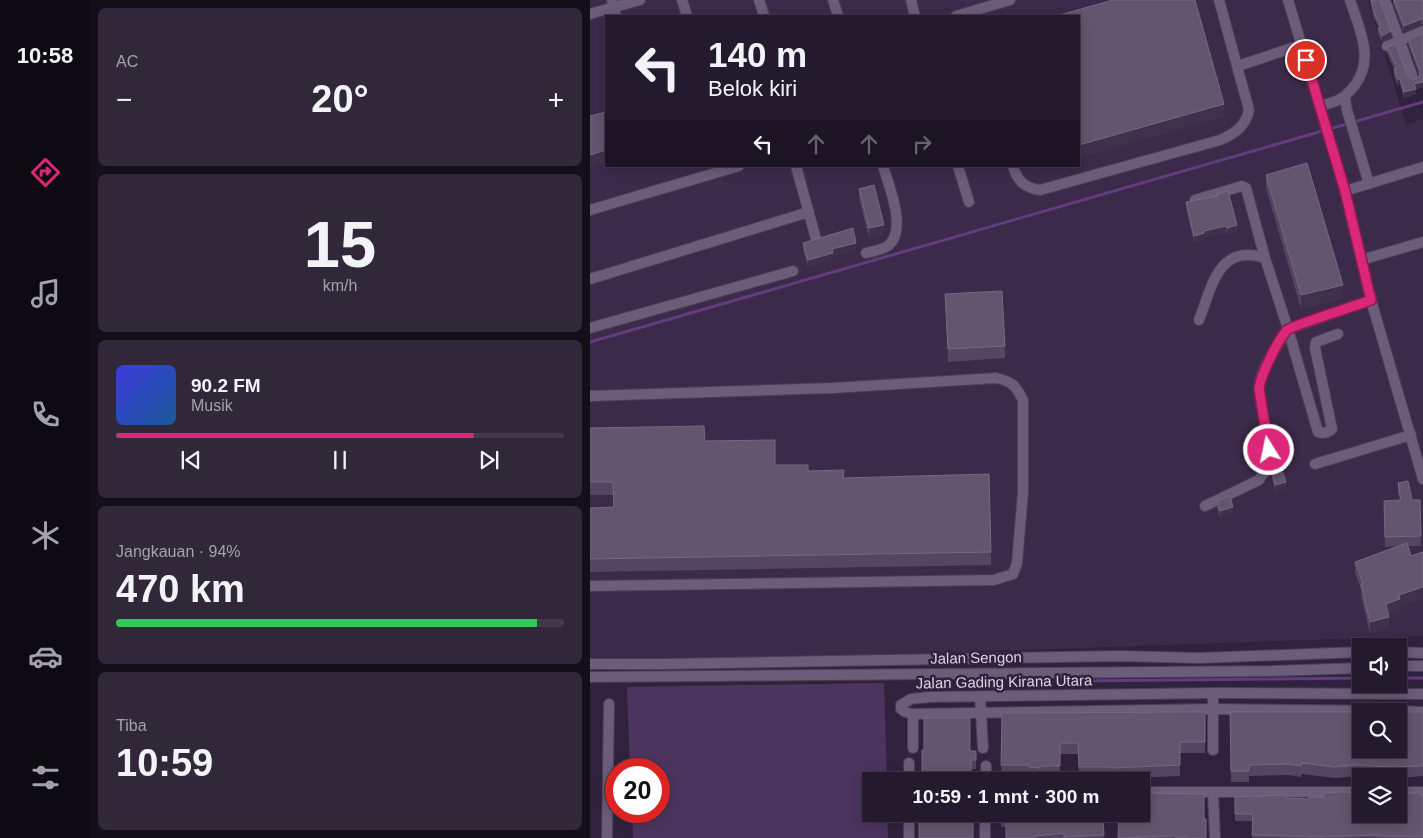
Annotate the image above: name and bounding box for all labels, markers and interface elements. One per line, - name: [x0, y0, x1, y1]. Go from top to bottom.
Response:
- icon: left: [625, 35, 690, 100]
- text: 140 m: [708, 35, 807, 74]
- pin: [1285, 39, 1327, 81]
- text: 10:58: [17, 43, 73, 68]
- icon: arrive: [1292, 46, 1320, 74]
- text: AC: [116, 53, 138, 70]
- text: Belok kiri: [708, 76, 797, 101]
- text: 20°: [311, 78, 369, 120]
- text: −: [116, 84, 132, 115]
- text: +: [548, 84, 564, 115]
- icon: left: [749, 130, 777, 158]
- icon: ahead: [802, 130, 830, 158]
- icon: ahead: [855, 130, 883, 158]
- icon: right: [908, 130, 936, 158]
- icon: directions: [28, 155, 63, 190]
- text: 15: [304, 208, 376, 281]
- icon: music: [28, 276, 63, 311]
- text: km/h: [323, 277, 357, 294]
- text: 90.2 FM: [191, 375, 261, 396]
- icon: phone: [28, 397, 63, 432]
- text: Musik: [191, 397, 233, 414]
- position arrow: [1242, 423, 1294, 475]
- icon: previous: [177, 446, 205, 474]
- icon: pause: [326, 446, 354, 474]
- icon: next: [475, 446, 503, 474]
- icon: climate: [28, 518, 63, 553]
- text: Jangkauan · 94%: [116, 543, 241, 560]
- text: 470 km: [116, 568, 245, 610]
- map controls: [1352, 638, 1407, 823]
- button: sound: [1352, 638, 1407, 693]
- icon: car: [28, 639, 63, 674]
- street label: Jalan Sengon: [930, 648, 1022, 667]
- street label: Jalan Gading Kirana Utara: [915, 671, 1093, 692]
- button: search: [1352, 703, 1407, 758]
- text: Tiba: [116, 717, 147, 734]
- text: 10:59: [116, 742, 213, 784]
- speed limit sign: 20: [605, 758, 670, 823]
- icon: filters: [28, 760, 63, 795]
- button: layers: [1352, 768, 1407, 823]
- text: 10:59 · 1 mnt · 300 m: [913, 786, 1099, 807]

